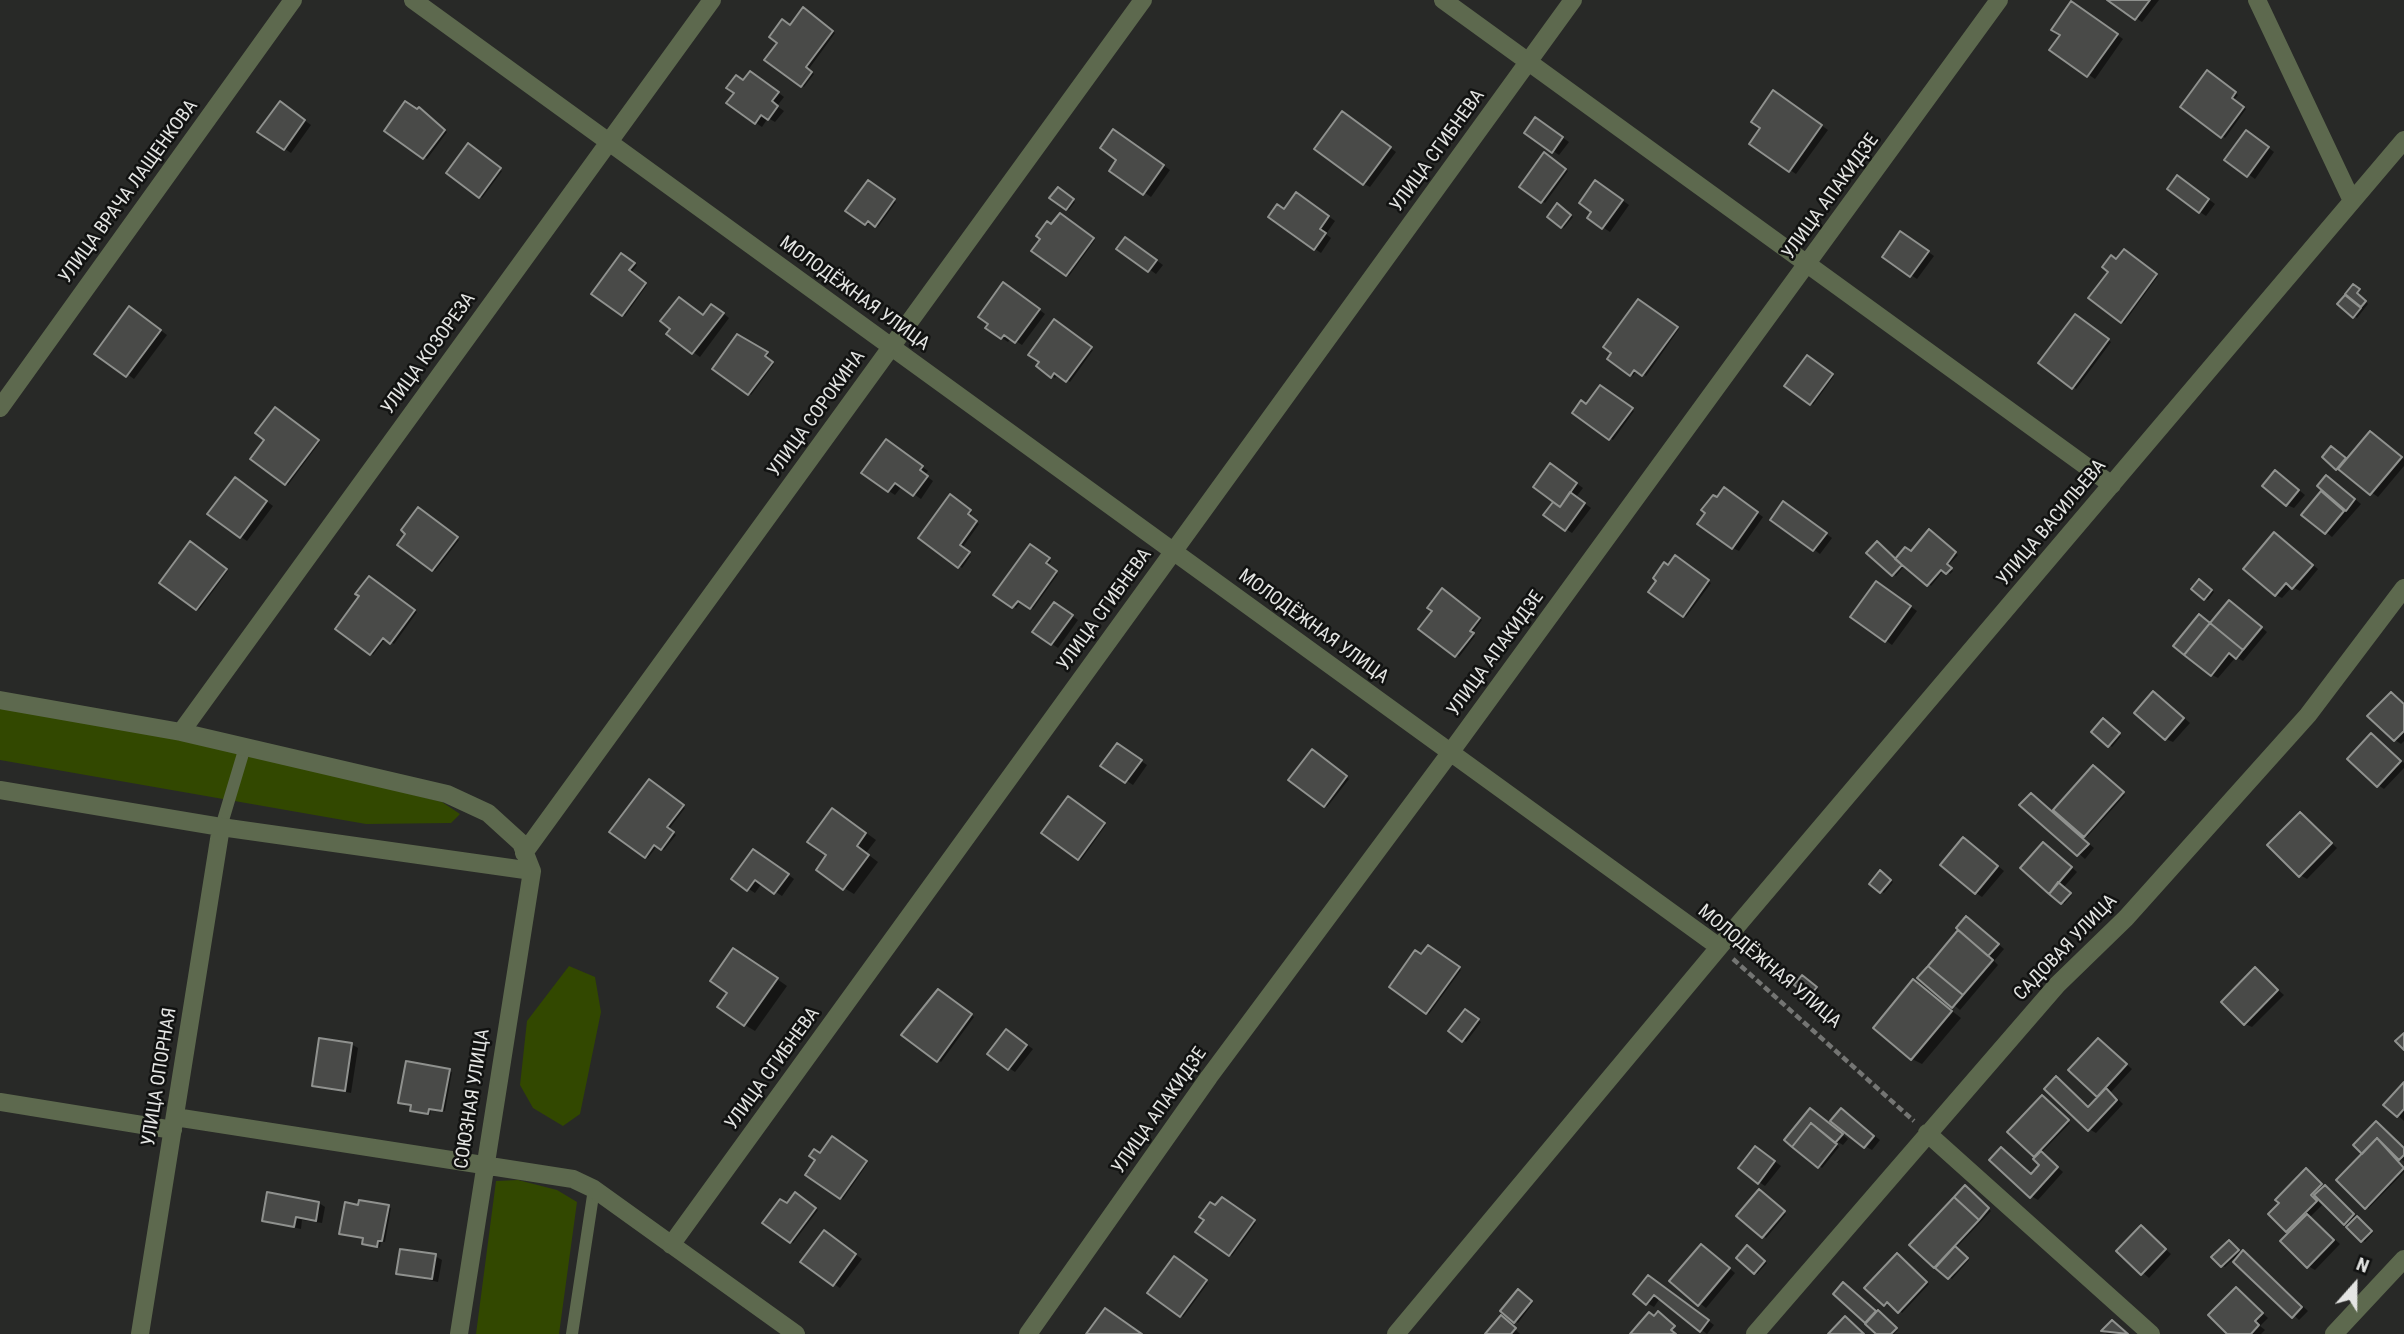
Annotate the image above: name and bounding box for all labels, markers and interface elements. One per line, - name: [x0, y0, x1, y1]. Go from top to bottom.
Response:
- street label: УЛИЦА СГИБНЕВА: [1386, 85, 1490, 217]
- street label: УЛИЦА ВРАЧА ЛАЩЕНКОВА: [55, 96, 203, 288]
- street label: УЛИЦА АПАКИДЗЕ: [1778, 130, 1884, 264]
- street label: МОЛОДЁЖНАЯ УЛИЦА: [775, 232, 933, 356]
- street label: УЛИЦА КОЗОРЕЗА: [377, 289, 481, 419]
- street label: УЛИЦА СОРОКИНА: [764, 346, 870, 482]
- street label: УЛИЦА ВАСИЛЬЕВА: [1993, 455, 2111, 591]
- street label: УЛИЦА СГИБНЕВА: [1053, 544, 1157, 676]
- street label: МОЛОДЁЖНАЯ УЛИЦА: [1234, 565, 1392, 689]
- street label: УЛИЦА АПАКИДЗЕ: [1443, 587, 1549, 721]
- street label: САДОВАЯ УЛИЦА: [2010, 890, 2122, 1006]
- street label: МОЛОДЁЖНАЯ УЛИЦА: [1693, 900, 1845, 1034]
- street label: УЛИЦА СГИБНЕВА: [721, 1003, 825, 1135]
- street label: УЛИЦА ОПОРНАЯ: [138, 1006, 182, 1148]
- street label: СОЮЗНАЯ УЛИЦА: [451, 1027, 495, 1171]
- street label: УЛИЦА АПАКИДЗЕ: [1108, 1043, 1212, 1179]
- north arrow: [2320, 1250, 2390, 1320]
- text: N: [2353, 1252, 2372, 1278]

